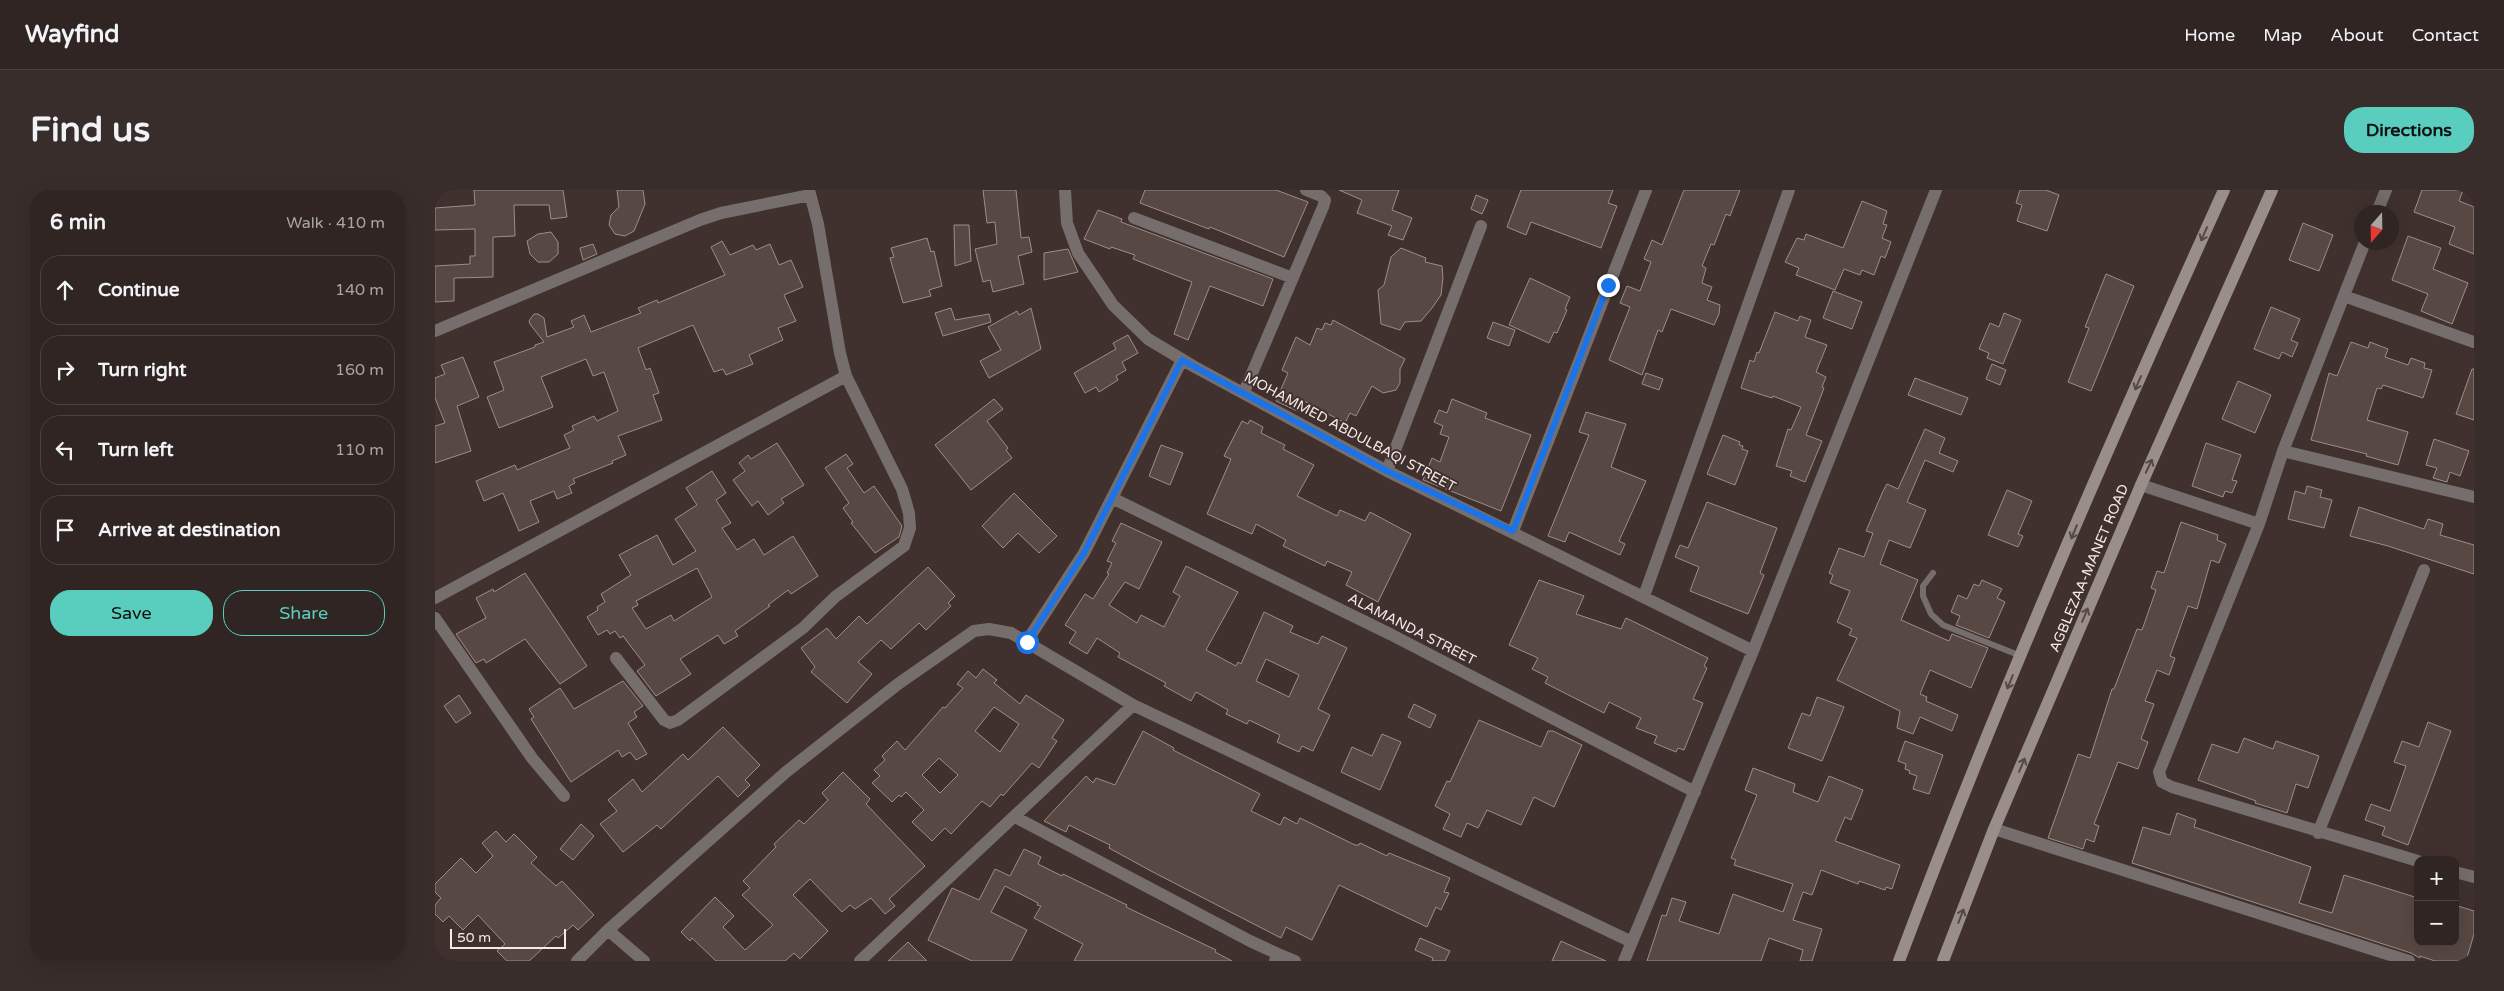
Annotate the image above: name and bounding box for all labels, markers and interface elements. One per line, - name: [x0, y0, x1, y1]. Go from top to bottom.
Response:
- text: Wayfind: [25, 20, 120, 49]
- text: Home: [2184, 24, 2235, 46]
- text: Map: [2263, 24, 2302, 46]
- text: About: [2330, 24, 2384, 46]
- text: Contact: [2412, 24, 2479, 46]
- button: Directions: [2344, 107, 2474, 153]
- text: Find us: [30, 109, 150, 151]
- north arrow: [2354, 205, 2399, 250]
- text: 6 min: [50, 210, 106, 235]
- text: Walk · 410 m: [286, 213, 385, 233]
- one-way arrow: [2198, 226, 2208, 241]
- route end: [1597, 274, 1620, 297]
- icon: ahead: [51, 276, 79, 304]
- text: Continue: [98, 279, 180, 301]
- text: 140 m: [335, 280, 384, 300]
- icon: right: [51, 356, 79, 384]
- text: Turn right: [98, 359, 186, 381]
- text: 160 m: [335, 360, 384, 380]
- street label: MOHAMMED ABDULBAQI STREET: [1241, 369, 1459, 495]
- one-way arrow: [2132, 375, 2142, 390]
- icon: left: [51, 436, 79, 464]
- text: Turn left: [98, 439, 174, 461]
- text: 110 m: [335, 440, 384, 460]
- one-way arrow: [2145, 459, 2155, 474]
- street label: AGBLEZAA-MANET ROAD: [2046, 481, 2132, 655]
- icon: arrive: [51, 516, 79, 544]
- text: Arrive at destination: [98, 519, 281, 541]
- one-way arrow: [2068, 524, 2078, 539]
- street label: ALAMANDA STREET: [1345, 589, 1479, 669]
- button: Save: [50, 590, 213, 636]
- button: Share: [223, 590, 385, 636]
- one-way arrow: [2081, 608, 2091, 623]
- route start: [1016, 631, 1039, 654]
- one-way arrow: [2005, 674, 2014, 689]
- one-way arrow: [2017, 758, 2027, 773]
- map controls: [2414, 856, 2459, 946]
- button: +: [2414, 856, 2459, 901]
- button: −: [2414, 901, 2459, 946]
- one-way arrow: [1957, 908, 1966, 924]
- scale bar: [450, 926, 566, 949]
- text: 50 m: [457, 929, 491, 946]

